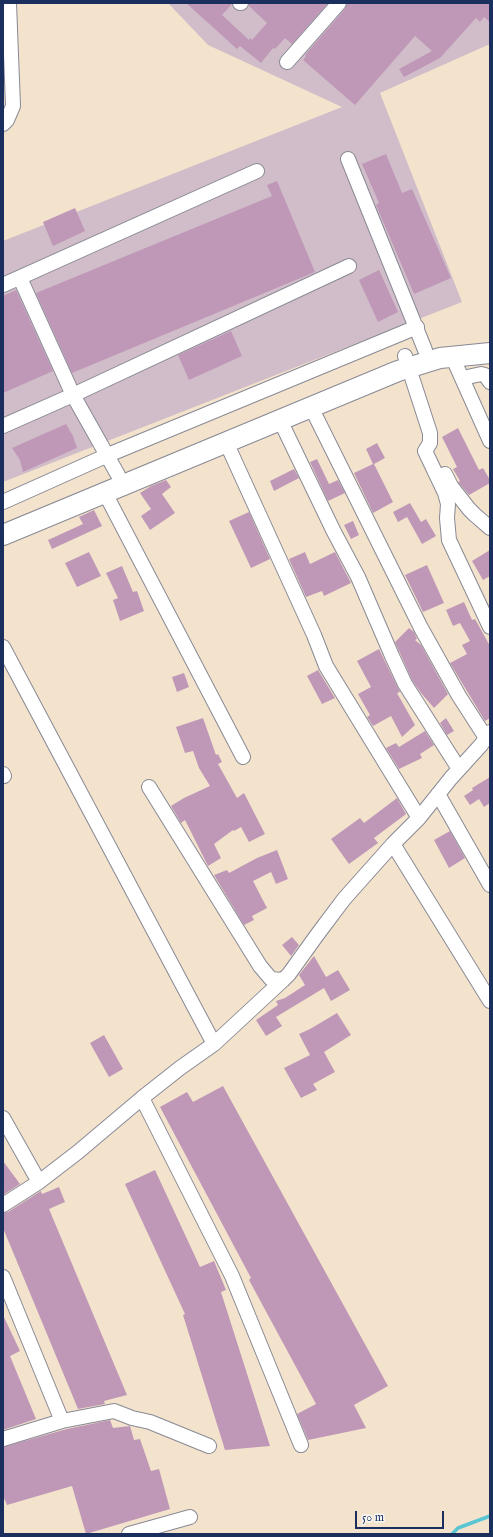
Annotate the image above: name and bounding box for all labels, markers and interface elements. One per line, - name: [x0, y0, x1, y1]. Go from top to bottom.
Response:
- scale bar: [357, 1503, 446, 1529]
- text: 50 m: [362, 1510, 384, 1525]

